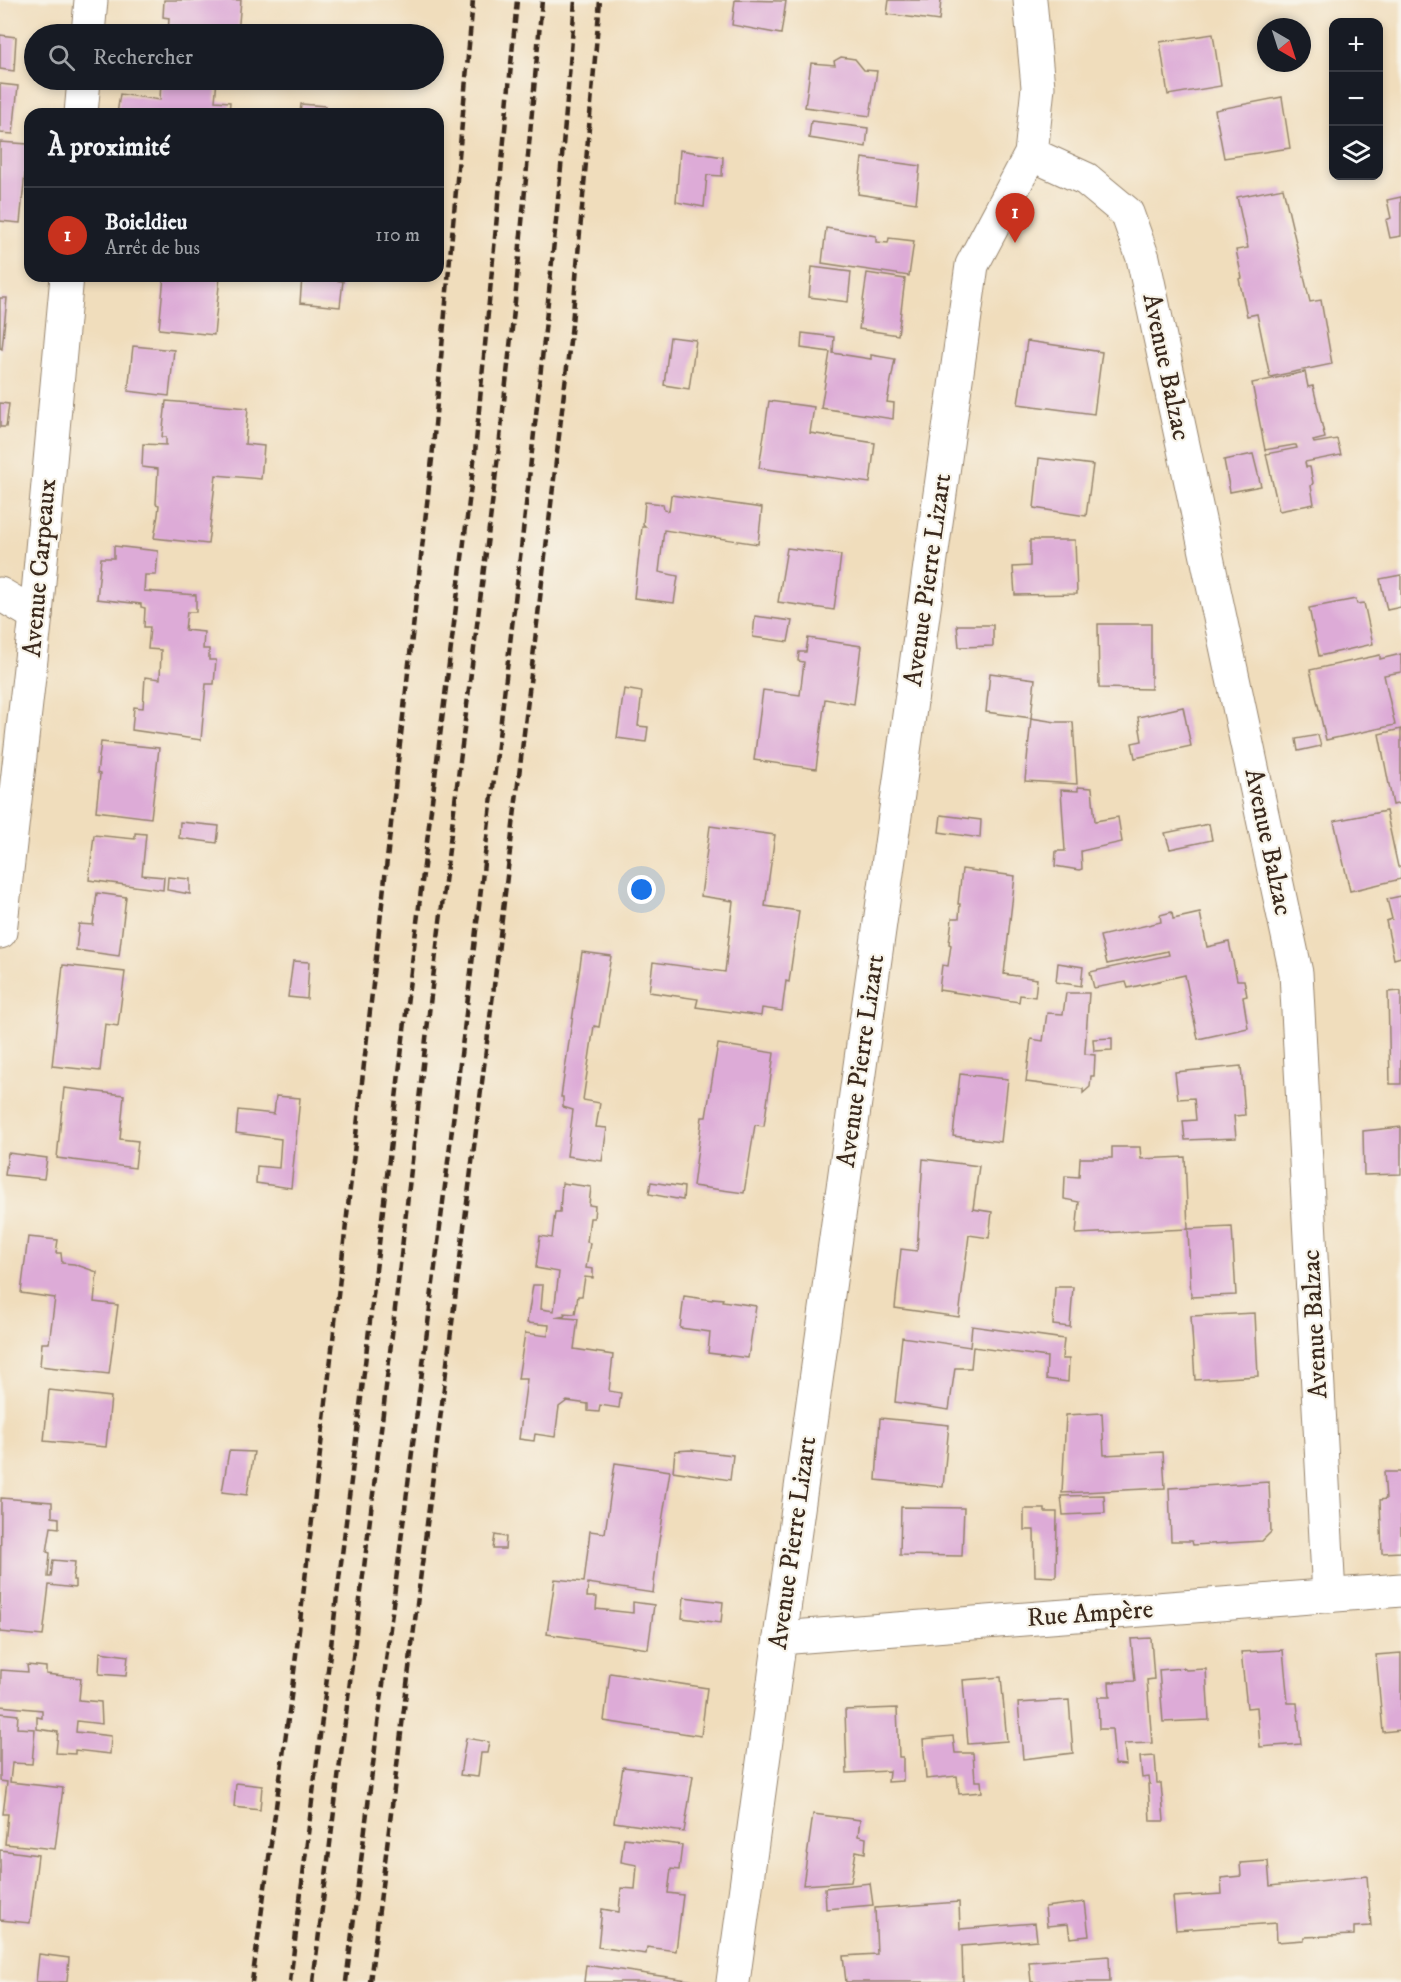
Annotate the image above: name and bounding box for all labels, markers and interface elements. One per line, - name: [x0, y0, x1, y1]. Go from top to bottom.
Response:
- north arrow: [1257, 18, 1311, 72]
- map controls: [1329, 18, 1383, 180]
- button: +: [1329, 18, 1383, 72]
- search box: [24, 24, 444, 90]
- icon: search: [45, 41, 78, 74]
- text: Rechercher: [93, 44, 193, 71]
- button: −: [1329, 72, 1383, 126]
- button: layers: [1329, 126, 1383, 180]
- text: À proximité: [48, 131, 170, 164]
- pin: 1: [996, 194, 1034, 243]
- text: Boieldieu: [105, 209, 187, 236]
- text: 1: [64, 223, 71, 248]
- text: 110 m: [375, 223, 420, 248]
- text: Arrêt de bus: [105, 236, 200, 261]
- street label: Avenue Balzac: [1134, 291, 1198, 443]
- street label: Avenue Pierre Lizart: [897, 471, 959, 689]
- street label: Avenue Carpeaux: [16, 477, 64, 658]
- street label: Avenue Balzac: [1236, 766, 1300, 918]
- your location: [627, 875, 656, 904]
- street label: Avenue Pierre Lizart: [830, 952, 892, 1170]
- street label: Avenue Balzac: [1295, 1249, 1335, 1399]
- street label: Avenue Pierre Lizart: [762, 1434, 824, 1652]
- street label: Rue Ampère: [1026, 1593, 1154, 1635]

